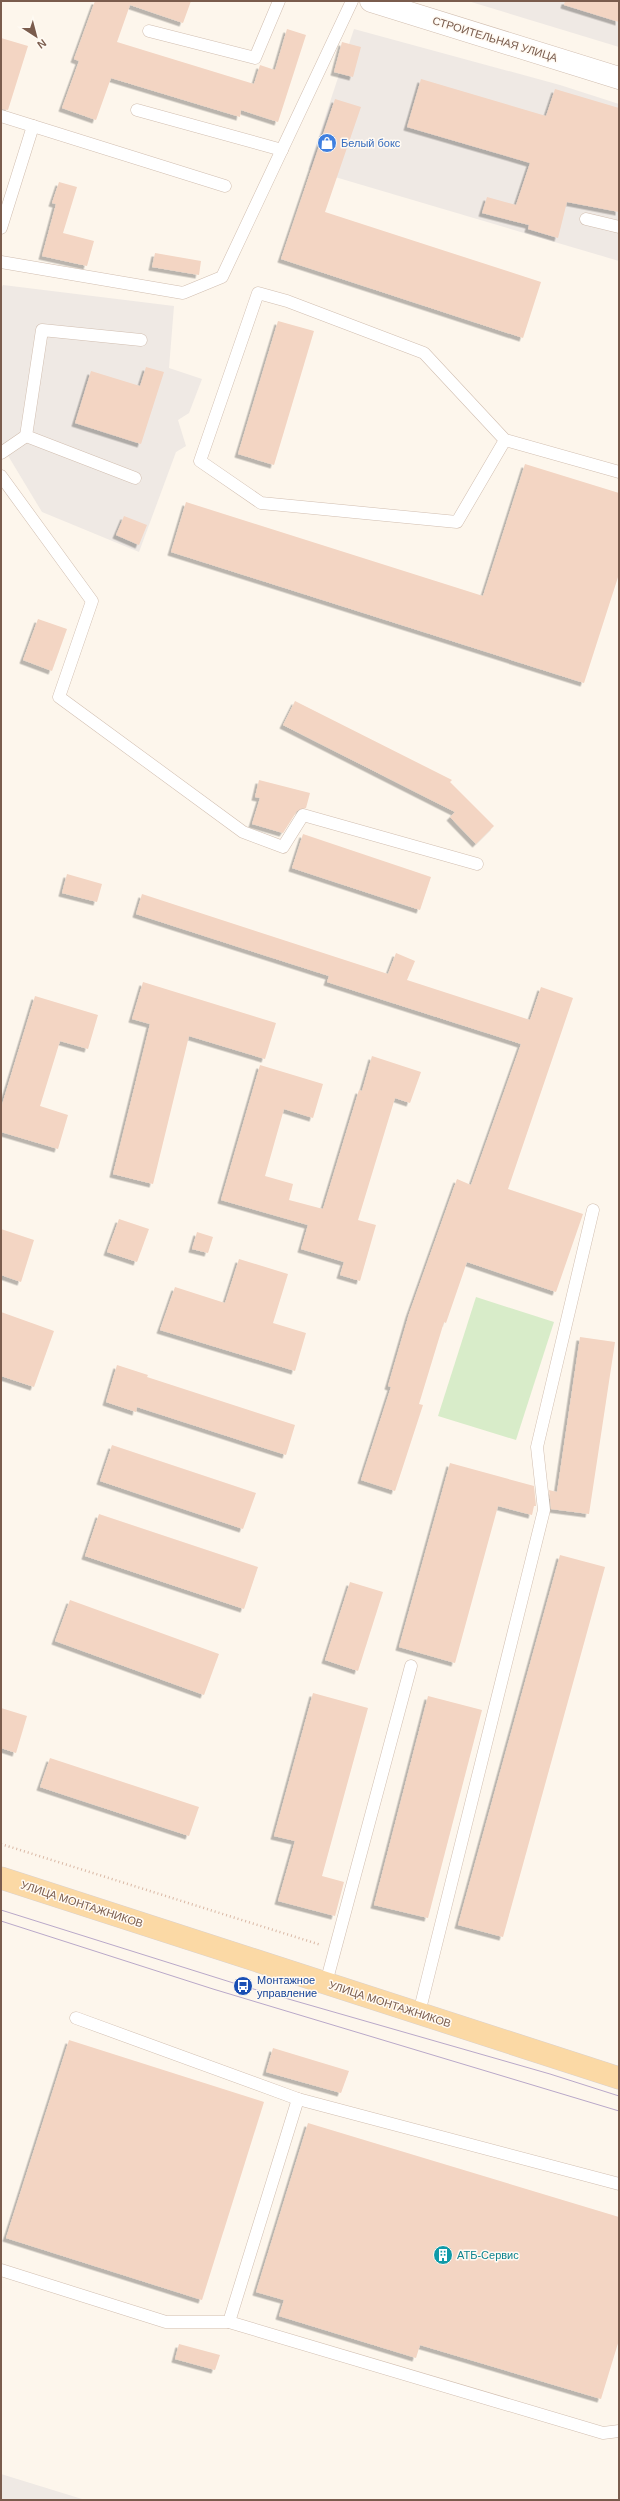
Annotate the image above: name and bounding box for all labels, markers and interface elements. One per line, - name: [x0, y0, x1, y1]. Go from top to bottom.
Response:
- street label: СТРОИТЕЛЬНАЯ УЛИЦА: [431, 14, 559, 64]
- north arrow: [16, 16, 56, 56]
- text: N: [35, 37, 49, 51]
- shop icon: Белый бокс: [316, 132, 338, 154]
- place label: Белый бокс: [341, 137, 401, 149]
- street label: УЛИЦА МОНТАЖНИКОВ: [19, 1879, 145, 1929]
- place label: Монтажное управление: [257, 1974, 317, 1999]
- bus stop icon: Монтажное управление: [232, 1975, 254, 1997]
- street label: УЛИЦА МОНТАЖНИКОВ: [327, 1979, 453, 2029]
- building icon: АТБ-Сервис: [432, 2244, 454, 2266]
- place label: АТБ-Сервис: [457, 2249, 519, 2261]

